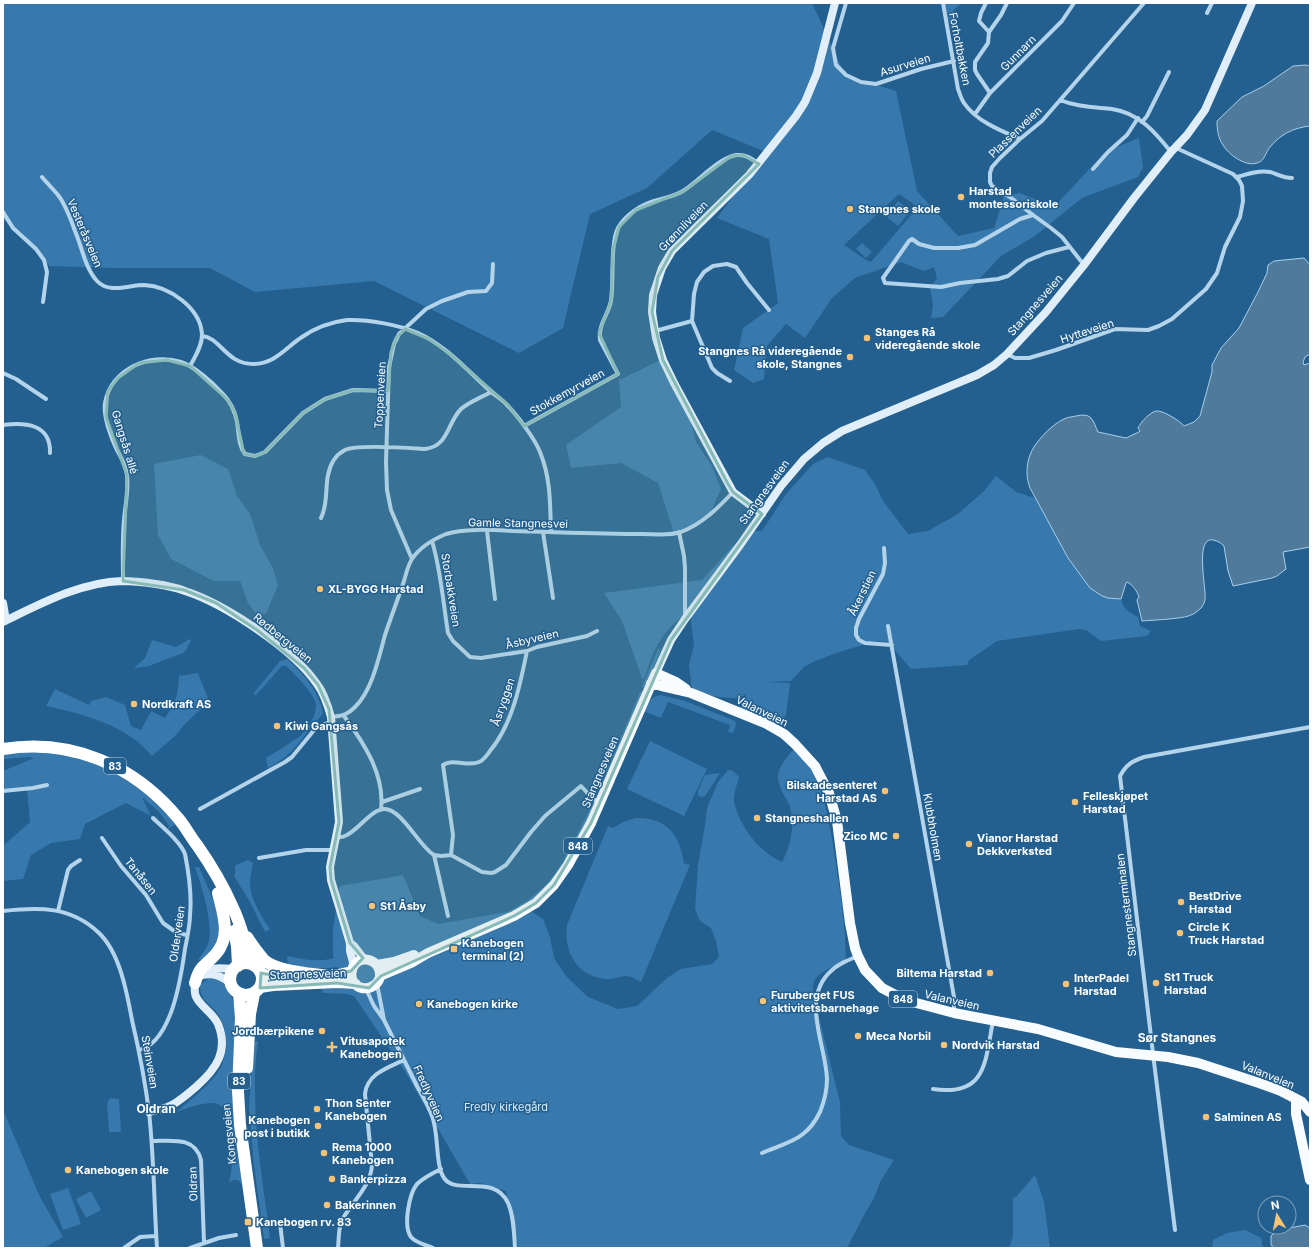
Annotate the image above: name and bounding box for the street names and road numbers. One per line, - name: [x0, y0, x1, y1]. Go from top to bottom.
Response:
- street label: Forholtbakken: [946, 11, 974, 87]
- street label: Gunnarn: [997, 32, 1039, 74]
- street label: Asurveien: [878, 51, 932, 79]
- street label: Plassenveien: [986, 103, 1044, 161]
- street label: Vesteråsveien: [64, 197, 106, 269]
- street label: Grønnliveien: [655, 198, 711, 254]
- street label: Stangnesveien: [1005, 271, 1065, 339]
- street label: Hytteveien: [1058, 316, 1116, 346]
- street label: Toppenveien: [371, 361, 389, 429]
- street label: Stokkemyrveien: [527, 366, 607, 418]
- street label: Gangsås allé: [109, 408, 141, 476]
- street label: Stangnesveien: [736, 457, 792, 527]
- street label: Gamle Stangnesvei: [468, 515, 568, 531]
- street label: Storbakkveien: [438, 552, 464, 628]
- street label: Åkerstien: [845, 568, 879, 618]
- street label: Rødbergveien: [251, 610, 315, 666]
- street label: Åsbyveien: [504, 626, 560, 652]
- street label: Åsryggen: [488, 676, 518, 728]
- street label: Valanveien: [734, 692, 790, 730]
- street label: Stangnesveien: [579, 734, 621, 810]
- road number: 83: [104, 758, 126, 774]
- street label: Klubbholmen: [920, 792, 946, 862]
- road number: 848: [564, 838, 592, 854]
- street label: Stangnesterminalen: [1113, 853, 1139, 957]
- street label: Tanåsen: [122, 855, 160, 897]
- street label: Olderveien: [166, 905, 188, 963]
- street label: Stangnesveien: [269, 966, 347, 982]
- street label: Valanveien: [923, 987, 981, 1013]
- road number: 848: [889, 991, 917, 1007]
- street label: Steinveien: [138, 1034, 162, 1090]
- street label: Valanveien: [1239, 1058, 1297, 1092]
- street label: Fredlyveien: [410, 1063, 448, 1123]
- road number: 83: [228, 1073, 250, 1089]
- street label: Kongsveien: [219, 1103, 239, 1165]
- street label: Oldran: [185, 1166, 201, 1202]

